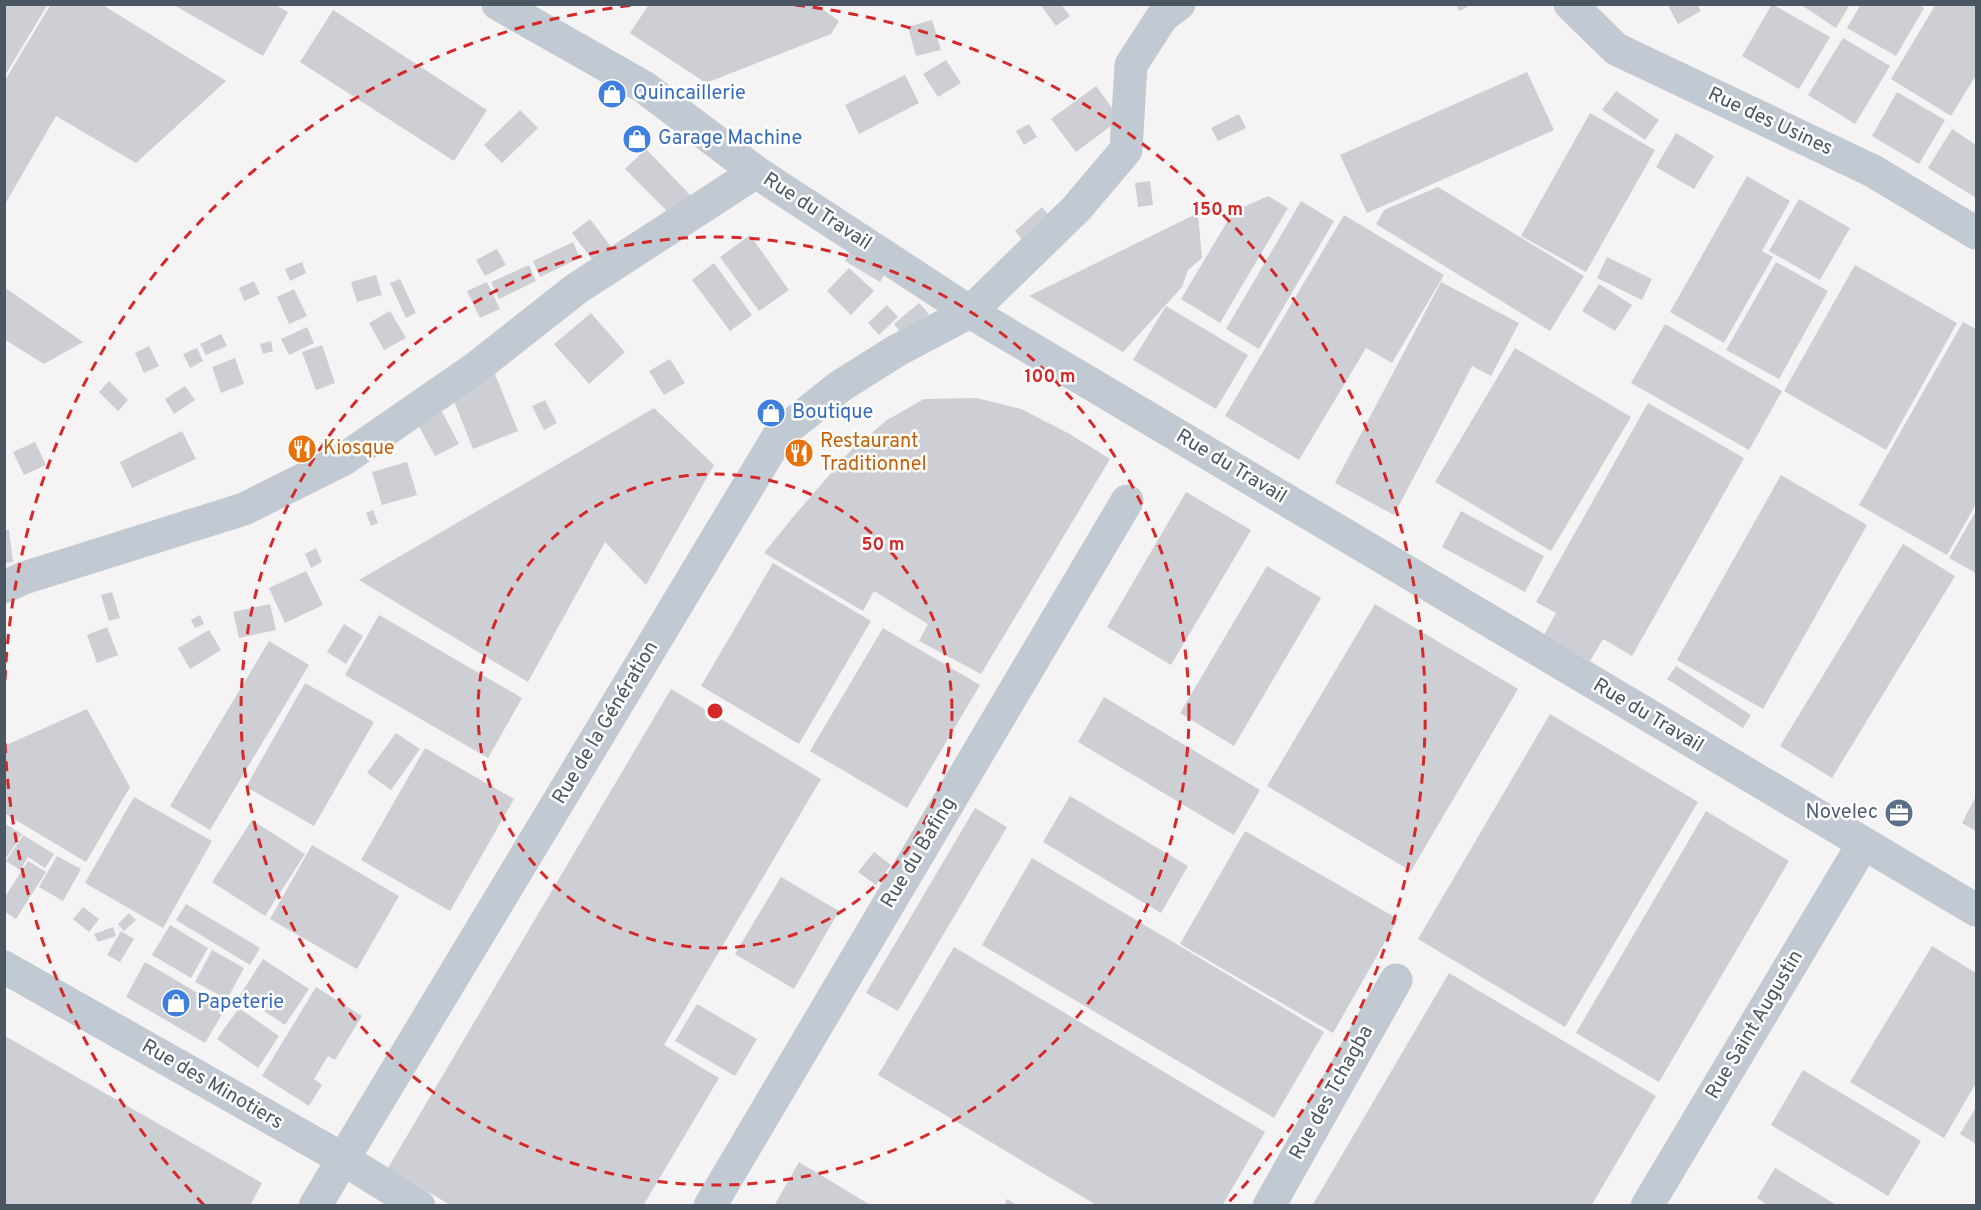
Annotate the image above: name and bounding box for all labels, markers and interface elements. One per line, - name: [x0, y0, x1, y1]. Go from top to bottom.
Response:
- shop icon: Quincaillerie: [596, 78, 628, 110]
- place label: Quincaillerie: [633, 81, 746, 107]
- street label: Rue des Usines: [1703, 82, 1837, 162]
- shop icon: Garage Machine: [621, 123, 653, 155]
- place label: Garage Machine: [658, 126, 802, 152]
- street label: Rue du Travail: [758, 167, 876, 257]
- text: 150 m: [1193, 199, 1243, 222]
- text: 100 m: [1024, 366, 1076, 389]
- shop icon: Boutique: [755, 397, 787, 429]
- place label: Boutique: [792, 400, 873, 426]
- street label: Rue du Travail: [1171, 424, 1291, 510]
- place label: Restaurant Traditionnel: [820, 429, 927, 478]
- restaurant icon: Kiosque: [286, 433, 318, 465]
- place label: Kiosque: [323, 436, 395, 462]
- restaurant icon: Restaurant Traditionnel: [783, 437, 815, 469]
- text: 50 m: [861, 534, 905, 557]
- street label: Rue de la Génération: [547, 637, 665, 809]
- street label: Rue du Travail: [1588, 673, 1708, 759]
- centre of rings: [705, 701, 725, 721]
- street label: Rue du Bafing: [876, 793, 962, 913]
- office icon: Novelec: [1883, 797, 1915, 829]
- place label: Novelec: [1805, 800, 1878, 826]
- street label: Rue Saint Augustin: [1700, 946, 1810, 1104]
- shop icon: Papeterie: [160, 987, 192, 1019]
- place label: Papeterie: [197, 990, 284, 1016]
- street label: Rue des Tchagba: [1284, 1021, 1380, 1165]
- street label: Rue des Minotiers: [137, 1034, 287, 1136]

